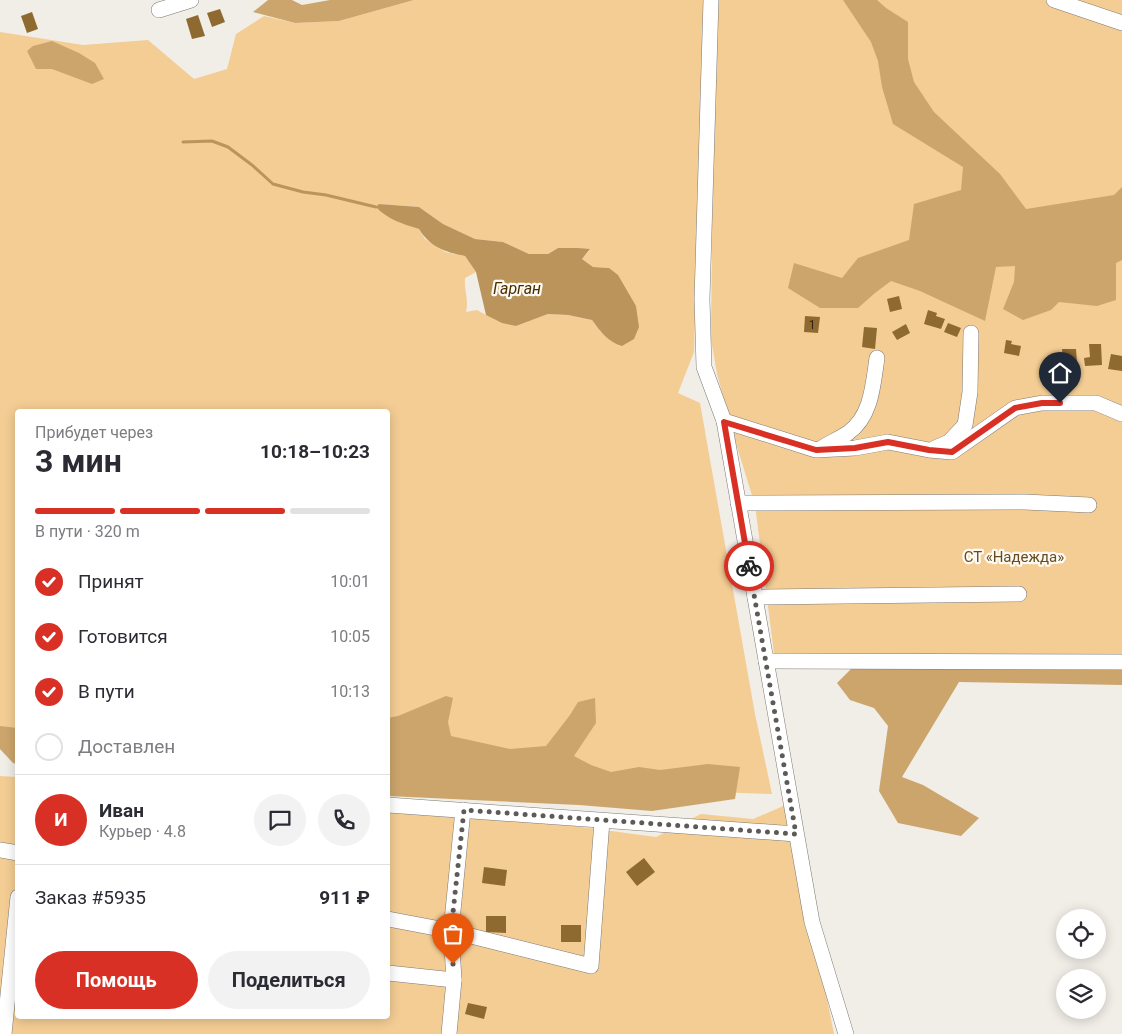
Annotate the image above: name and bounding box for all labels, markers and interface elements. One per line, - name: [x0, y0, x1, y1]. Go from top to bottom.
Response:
- water label: Гарган: [493, 279, 541, 298]
- house number: 1: [809, 318, 815, 332]
- pin: [1039, 352, 1081, 403]
- icon: home: [1046, 359, 1074, 387]
- text: Прибудет через: [35, 423, 153, 442]
- text: 10:18–10:23: [260, 440, 370, 463]
- text: 3 мин: [35, 442, 122, 480]
- text: В пути · 320 m: [35, 522, 140, 541]
- courier: [724, 541, 774, 591]
- park label: СТ «Надежда»: [964, 548, 1064, 566]
- icon: bike: [735, 552, 763, 580]
- icon: check: [35, 568, 63, 596]
- text: Принят: [78, 570, 144, 593]
- text: 10:01: [330, 572, 370, 591]
- icon: check: [35, 623, 63, 651]
- text: Готовится: [78, 625, 168, 648]
- text: 10:05: [330, 627, 370, 646]
- icon: check: [35, 678, 63, 706]
- text: В пути: [78, 680, 135, 703]
- text: 10:13: [330, 682, 370, 701]
- text: Доставлен: [78, 735, 175, 758]
- button: chat: [254, 794, 306, 846]
- button: phone: [318, 794, 370, 846]
- text: Иван: [99, 799, 144, 822]
- text: И: [54, 808, 68, 831]
- text: Курьер · 4.8: [99, 822, 186, 841]
- text: Заказ #5935: [35, 886, 146, 909]
- text: 911 ₽: [319, 886, 370, 909]
- map controls: [1056, 909, 1106, 1019]
- button: locate: [1056, 909, 1106, 959]
- pin: [432, 913, 474, 964]
- icon: bag: [439, 920, 467, 948]
- button: Помощь: [35, 951, 198, 1009]
- button: Поделиться: [208, 951, 370, 1009]
- button: layers: [1056, 969, 1106, 1019]

